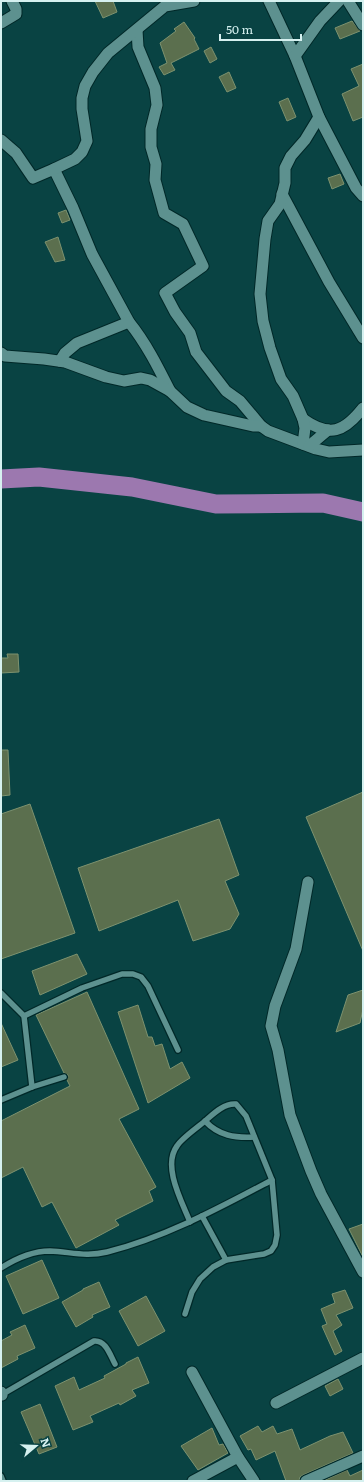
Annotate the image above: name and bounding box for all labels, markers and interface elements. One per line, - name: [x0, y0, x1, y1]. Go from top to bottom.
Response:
- scale bar: [220, 16, 301, 42]
- text: 50 m: [226, 20, 253, 38]
- north arrow: [16, 1426, 56, 1466]
- text: N: [37, 1435, 55, 1449]

